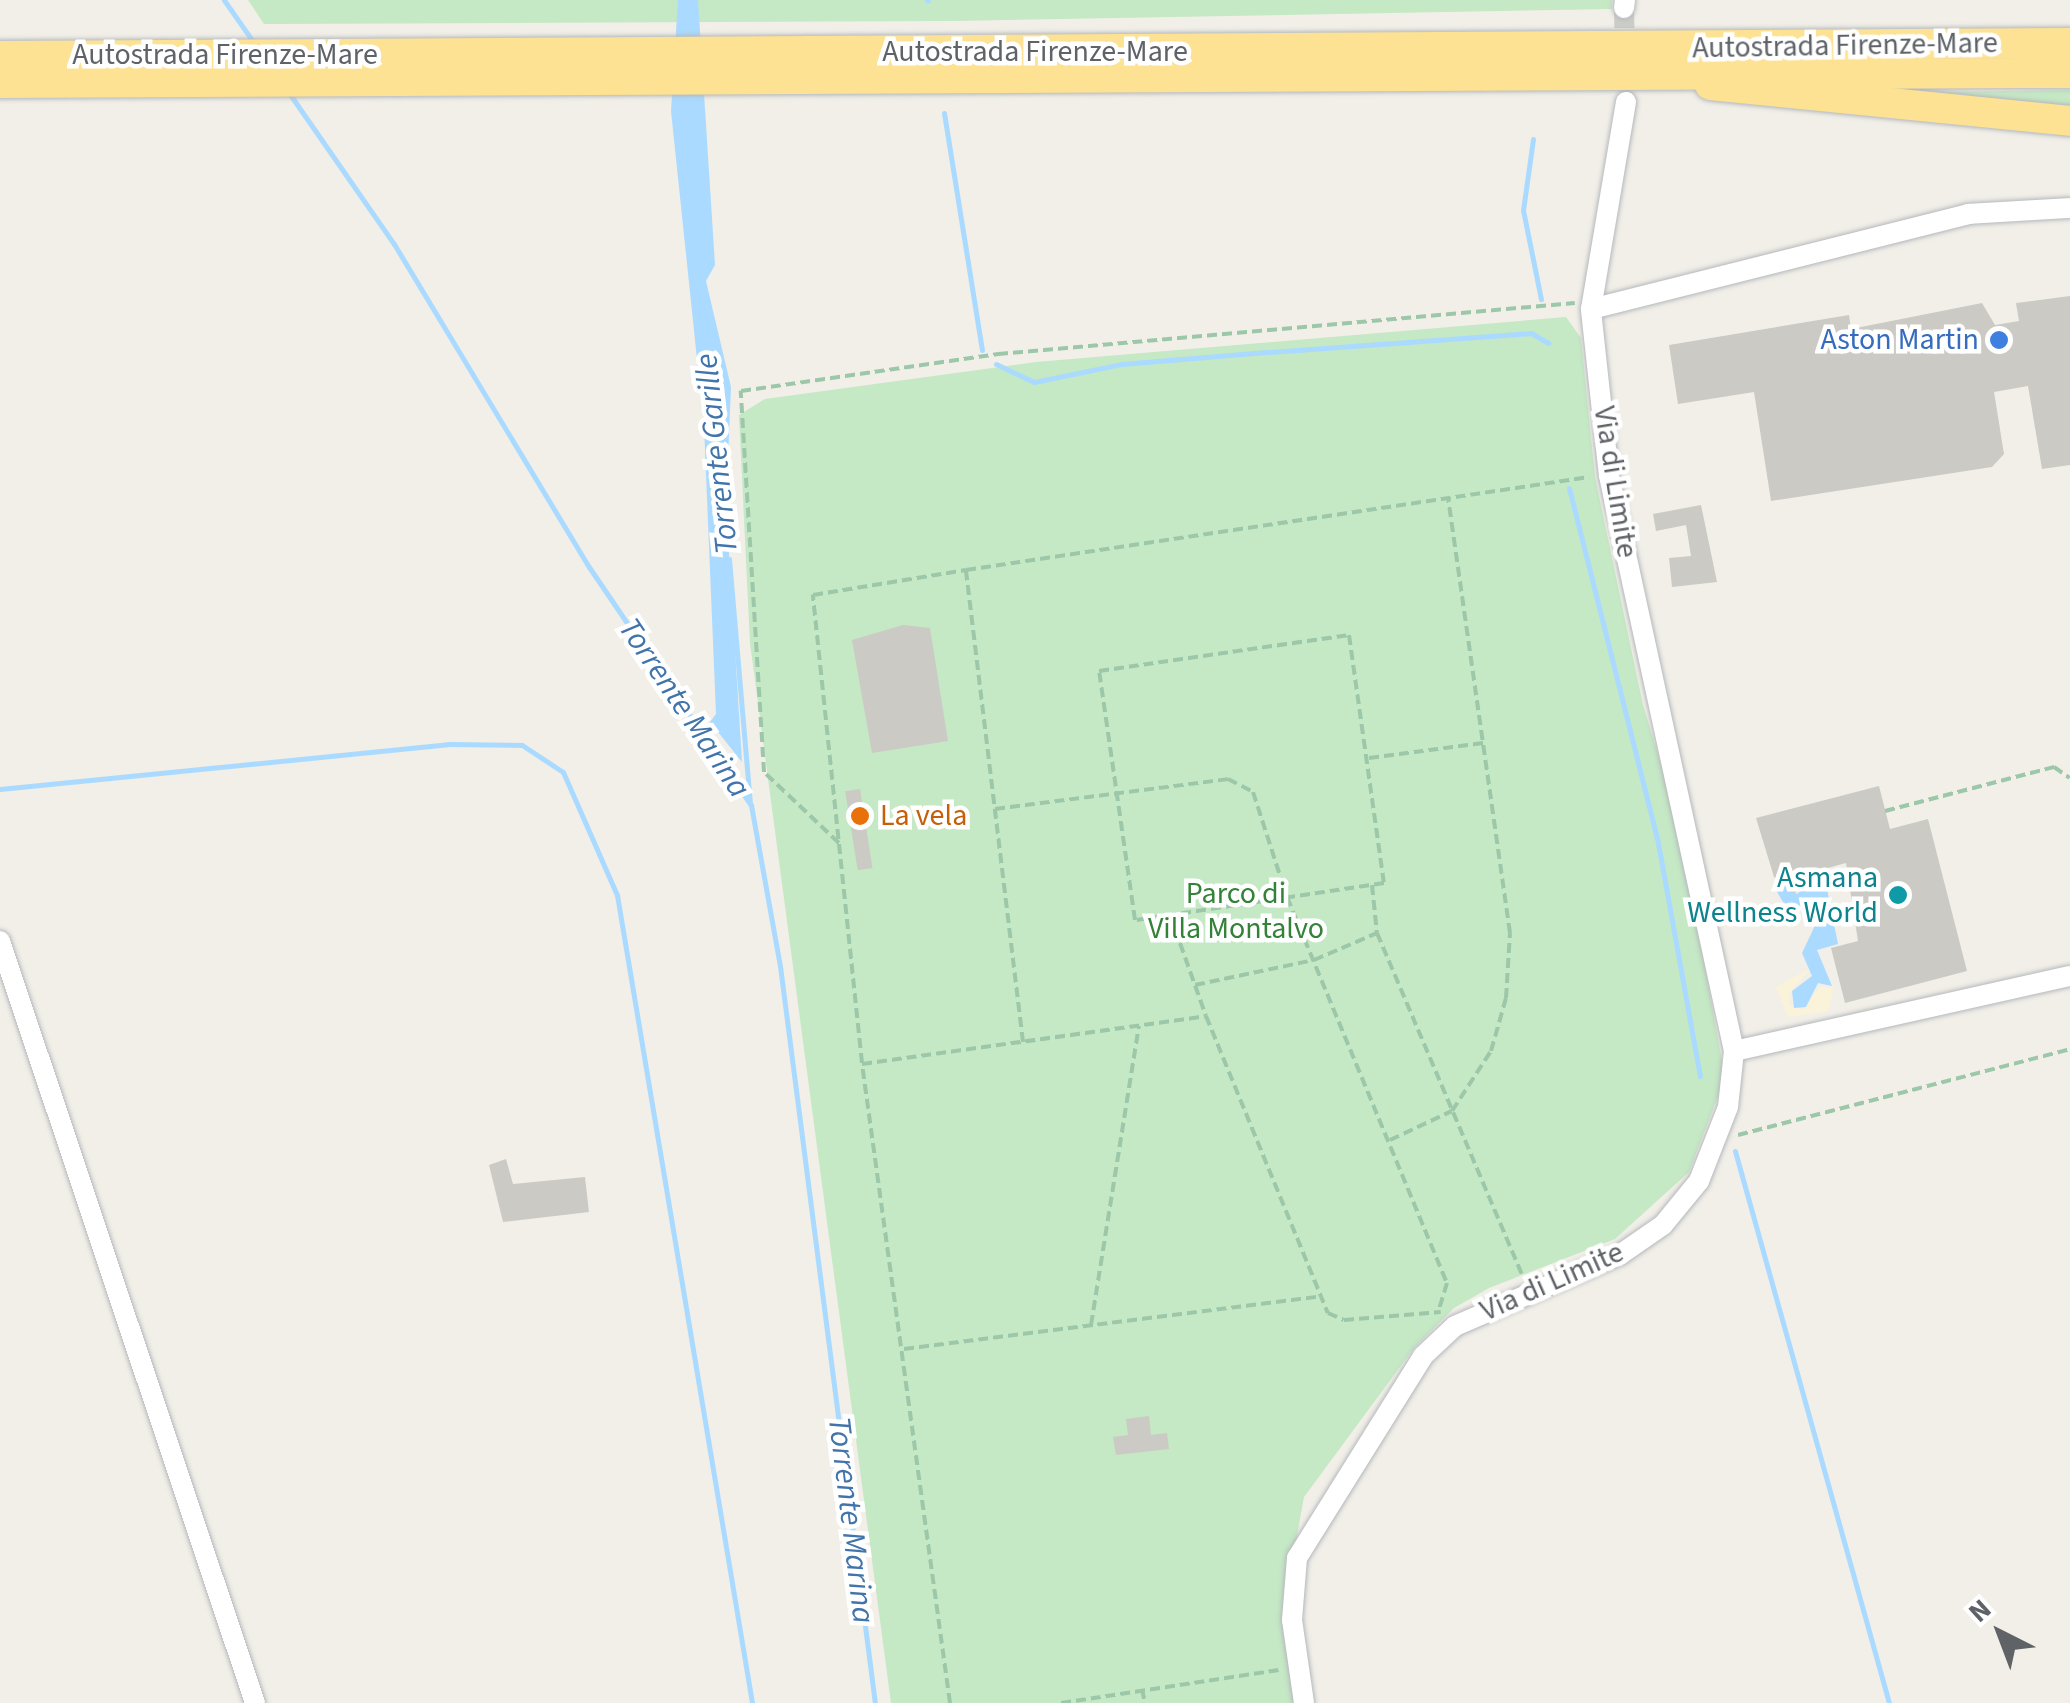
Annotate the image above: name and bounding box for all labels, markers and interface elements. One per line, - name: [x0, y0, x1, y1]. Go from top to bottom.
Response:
- street label: Autostrada Firenze-Mare: [1692, 25, 1998, 67]
- street label: Autostrada Firenze-Mare: [882, 34, 1188, 70]
- street label: Autostrada Firenze-Mare: [72, 37, 378, 73]
- place label: Aston Martin: [1820, 322, 1979, 358]
- marker: Aston Martin: [1988, 329, 2010, 351]
- water label: Torrente Garille: [687, 352, 747, 556]
- street label: Via di Limite: [1585, 404, 1645, 560]
- water label: Torrente Marina: [610, 611, 758, 805]
- place label: La vela: [880, 798, 967, 834]
- marker: La vela: [849, 805, 871, 827]
- place label: Asmana Wellness World: [1687, 860, 1878, 930]
- park label: Parco di Villa Montalvo: [1148, 876, 1324, 946]
- marker: Asmana Wellness World: [1887, 884, 1909, 906]
- street label: Via di Limite: [1475, 1234, 1629, 1330]
- water label: Torrente Marina: [819, 1414, 883, 1626]
- north arrow: [1950, 1583, 2050, 1683]
- text: N: [1960, 1590, 2000, 1632]

